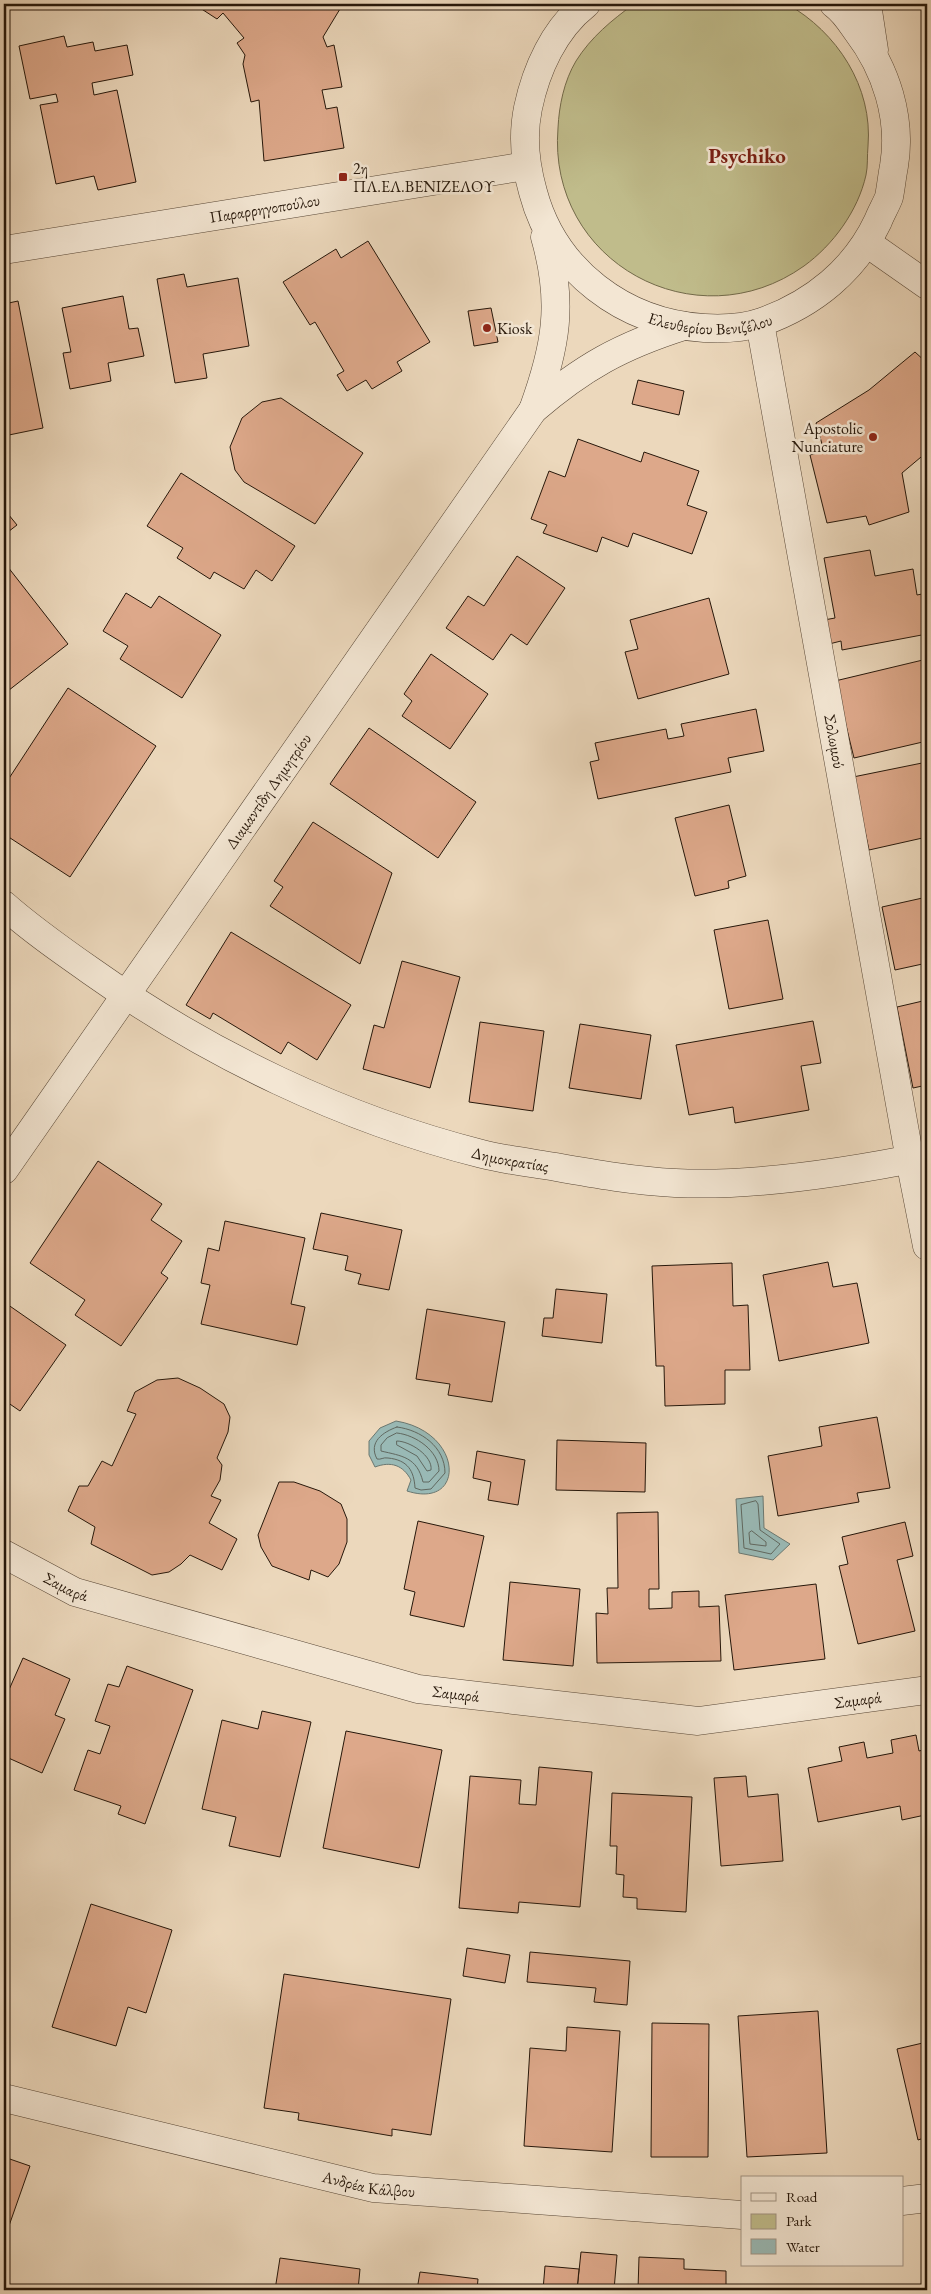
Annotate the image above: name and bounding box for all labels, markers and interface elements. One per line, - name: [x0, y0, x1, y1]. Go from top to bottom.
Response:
- district label: Psychiko: [708, 142, 786, 169]
- place label: 2η ΠΛ.ΕΛ.ΒΕΝΙΖΕΛΟΥ: [353, 158, 495, 197]
- marker: 2η ΠΛ.ΕΛ.ΒΕΝΙΖΕΛΟΥ: [337, 171, 349, 183]
- street label: Παραρρηγοπούλου: [208, 189, 321, 227]
- street label: Ελευθερίου Βενιζέλου: [646, 307, 775, 339]
- place label: Kiosk: [497, 318, 533, 339]
- marker: Kiosk: [481, 322, 493, 334]
- place label: Apostolic Nunciature: [792, 418, 863, 457]
- marker: Apostolic Nunciature: [867, 431, 879, 443]
- street label: Σολωμού: [820, 713, 850, 770]
- street label: Διαμαντίδη Δημητρίου: [220, 729, 316, 853]
- street label: Δημοκρατίας: [469, 1141, 551, 1176]
- street label: Σαμαρά: [40, 1567, 91, 1606]
- street label: Σαμαρά: [431, 1680, 481, 1706]
- street label: Σαμαρά: [833, 1686, 883, 1713]
- street label: Ανδρέα Κάλβου: [319, 2165, 416, 2202]
- legend: [741, 2176, 904, 2266]
- text: Road: [786, 2187, 818, 2206]
- text: Park: [786, 2211, 813, 2230]
- text: Water: [786, 2237, 820, 2256]

